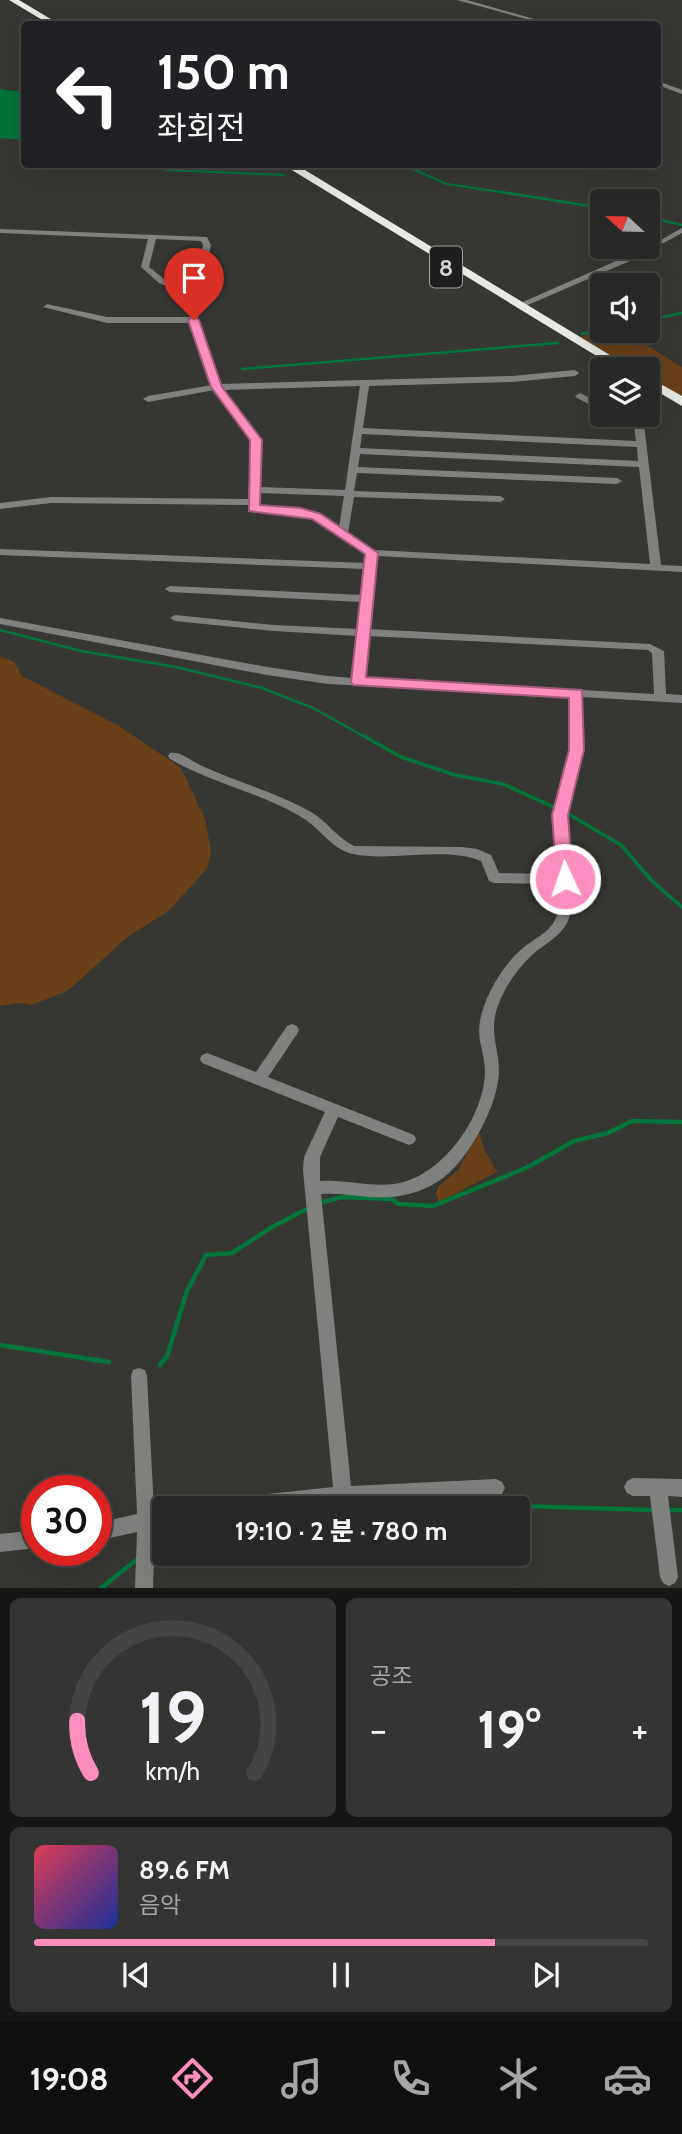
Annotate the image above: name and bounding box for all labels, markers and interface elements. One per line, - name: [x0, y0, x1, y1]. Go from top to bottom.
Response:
- text: 150 m: [157, 42, 290, 101]
- icon: left: [42, 49, 133, 140]
- text: 좌회전: [157, 108, 245, 147]
- north arrow: [590, 189, 660, 259]
- map controls: [590, 189, 660, 427]
- road number: 8: [430, 246, 462, 288]
- pin: [164, 248, 224, 320]
- icon: arrive: [175, 259, 213, 297]
- button: sound: [590, 273, 660, 343]
- button: layers: [590, 357, 660, 427]
- position arrow: [528, 842, 602, 916]
- speed limit sign: 30: [21, 1475, 112, 1566]
- text: 19:10 · 2 분 · 780 m: [235, 1515, 447, 1547]
- text: 공조: [370, 1662, 412, 1690]
- text: 19: [139, 1674, 207, 1762]
- text: 19°: [477, 1698, 541, 1761]
- text: −: [370, 1706, 387, 1753]
- text: +: [631, 1706, 648, 1753]
- text: km/h: [146, 1756, 200, 1786]
- text: 89.6 FM: [139, 1854, 230, 1886]
- text: 음악: [139, 1891, 181, 1919]
- icon: previous: [117, 1956, 155, 1994]
- icon: pause: [322, 1956, 360, 1994]
- icon: next: [527, 1956, 565, 1994]
- icon: directions: [168, 2054, 217, 2103]
- icon: music: [277, 2054, 326, 2103]
- icon: phone: [386, 2054, 435, 2103]
- icon: climate: [494, 2054, 543, 2103]
- icon: car: [603, 2054, 652, 2103]
- text: 19:08: [30, 2059, 109, 2098]

